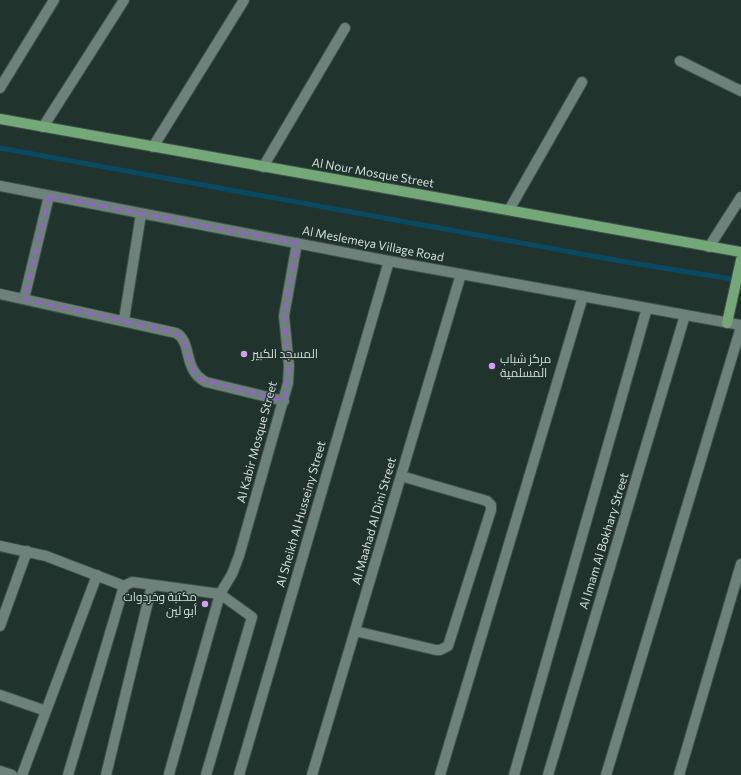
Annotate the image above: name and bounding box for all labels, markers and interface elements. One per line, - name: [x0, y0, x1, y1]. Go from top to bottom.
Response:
- street label: Al Nour Mosque Street: [311, 154, 435, 190]
- street label: Al Meslemeya Village Road: [301, 222, 445, 264]
- place label: المسجد الكبير: [251, 346, 318, 361]
- marker: المسجد الكبير: [239, 349, 249, 359]
- place label: مركز شباب المسلمية: [500, 351, 551, 380]
- marker: مركز شباب المسلمية: [487, 361, 497, 371]
- street label: Al Kabir Mosque Street: [233, 379, 279, 504]
- street label: Al Sheikh Al Husseiny Street: [272, 439, 328, 588]
- street label: Al Maahad Al Dini Street: [348, 455, 398, 586]
- street label: Al Imam Al Bokhary Street: [576, 471, 631, 611]
- place label: مكتبة وخردوات أبو لين: [123, 589, 197, 618]
- marker: مكتبة وخردوات أبو لين: [200, 599, 210, 609]

